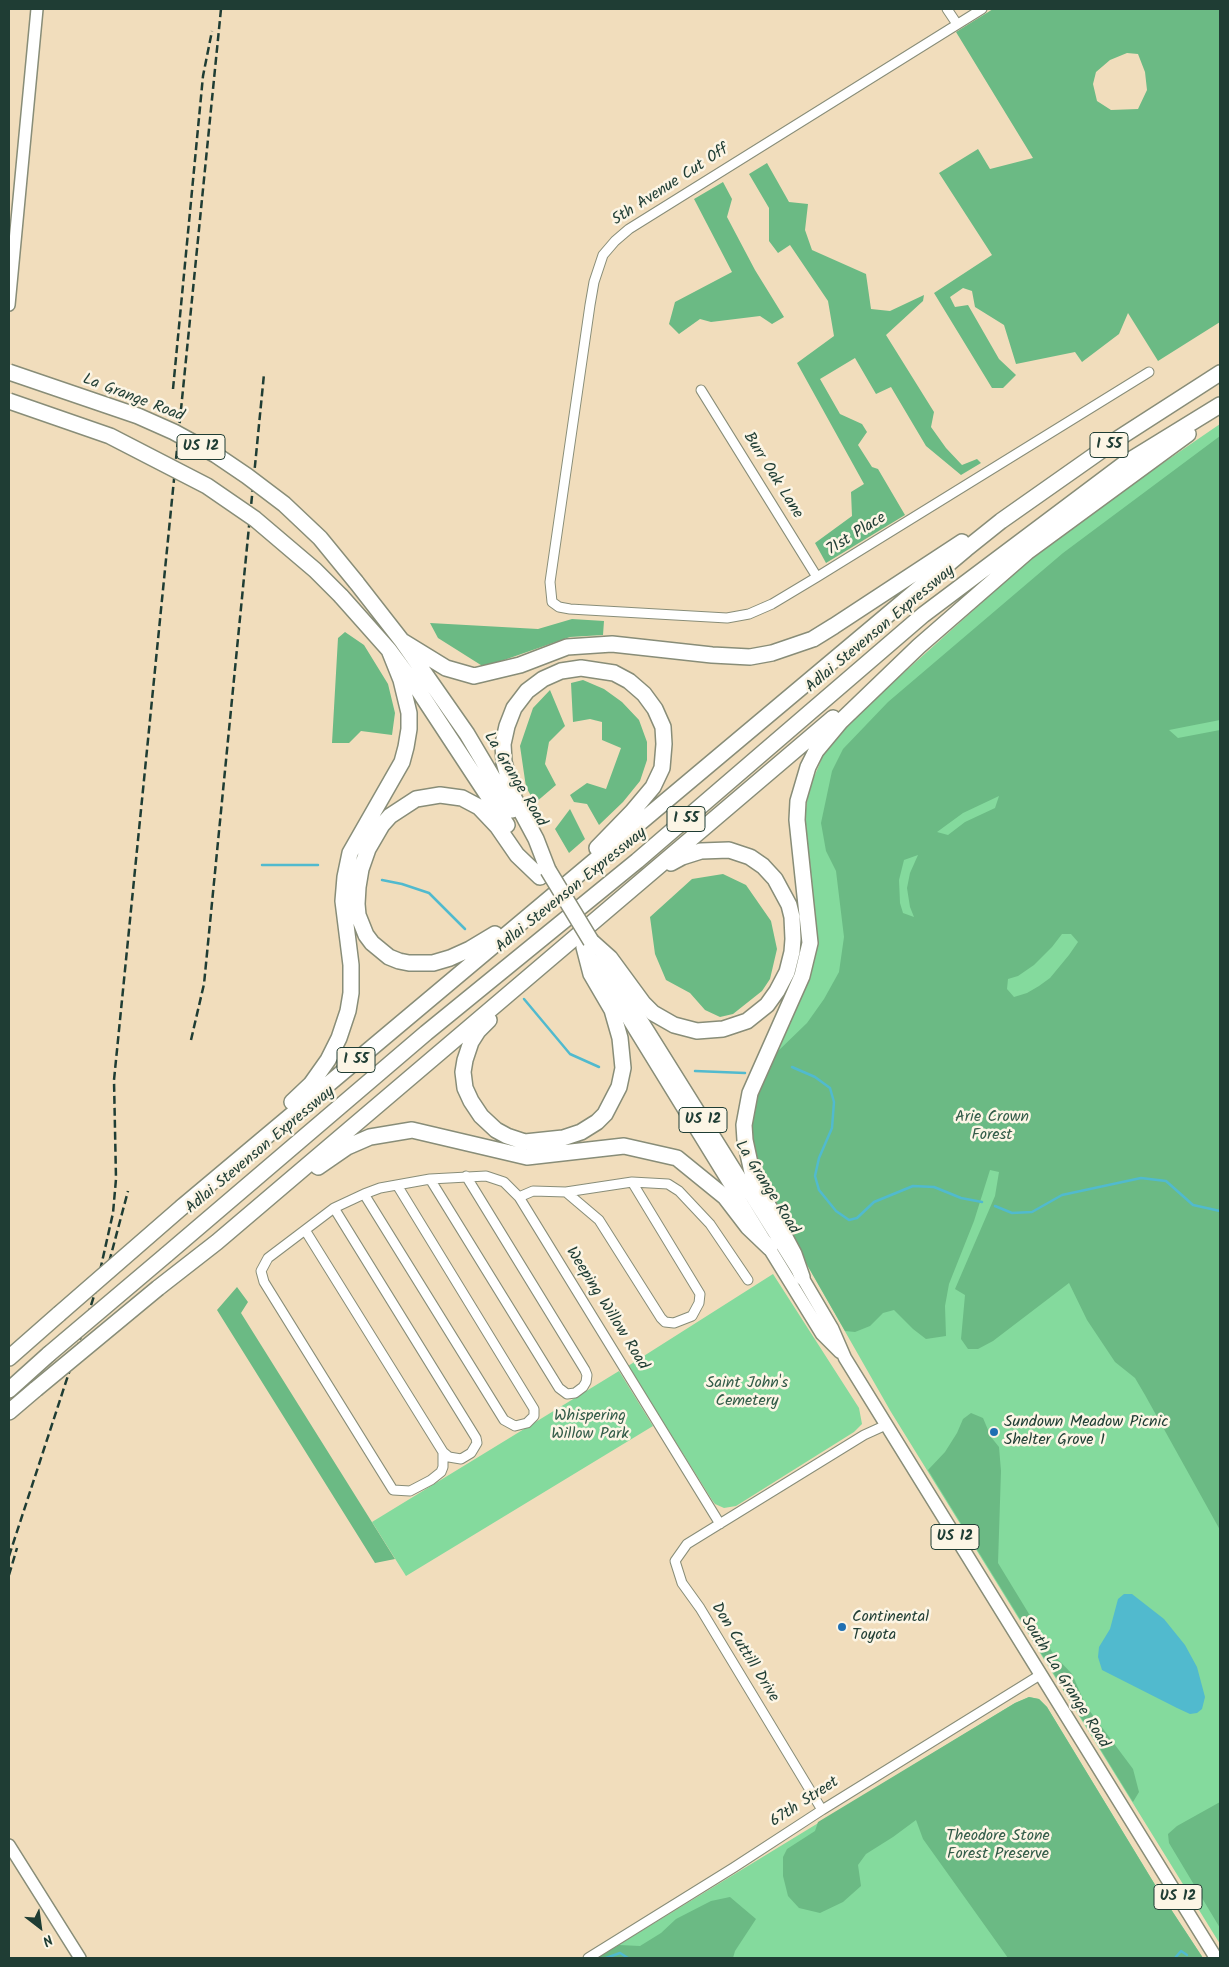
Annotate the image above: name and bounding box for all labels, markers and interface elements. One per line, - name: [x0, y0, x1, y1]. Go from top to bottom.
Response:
- street label: 5th Avenue Cut Off: [609, 141, 733, 231]
- street label: La Grange Road: [80, 371, 186, 427]
- street label: Burr Oak Lane: [738, 429, 806, 523]
- road number: I 55: [1090, 432, 1128, 458]
- road number: US 12: [177, 434, 225, 460]
- street label: 71st Place: [824, 509, 890, 561]
- street label: Adlai Stevenson Expressway: [803, 562, 959, 698]
- street label: La Grange Road: [478, 729, 550, 831]
- road number: I 55: [667, 806, 705, 832]
- street label: Adlai Stevenson Expressway: [493, 824, 651, 958]
- road number: I 55: [337, 1048, 375, 1072]
- street label: Adlai Stevenson Expressway: [183, 1083, 339, 1219]
- road number: US 12: [679, 1108, 727, 1132]
- park label: Arie Crown Forest: [955, 1108, 1029, 1146]
- street label: La Grange Road: [729, 1138, 803, 1238]
- street label: Weeping Willow Road: [560, 1244, 652, 1374]
- park label: Saint John's Cemetery: [706, 1374, 788, 1412]
- park label: Whispering Willow Park: [551, 1407, 629, 1445]
- place label: Sundown Meadow Picnic Shelter Grove 1: [1004, 1413, 1168, 1451]
- marker: Sundown Meadow Picnic Shelter Grove 1: [988, 1426, 1000, 1438]
- road number: US 12: [931, 1524, 979, 1550]
- street label: Don Cuttill Drive: [706, 1600, 782, 1706]
- place label: Continental Toyota: [852, 1608, 929, 1646]
- street label: South La Grange Road: [1016, 1614, 1112, 1752]
- marker: Continental Toyota: [836, 1621, 848, 1633]
- street label: 67th Street: [767, 1774, 843, 1832]
- park label: Theodore Stone Forest Preserve: [946, 1827, 1050, 1865]
- road number: US 12: [1154, 1884, 1202, 1910]
- north arrow: [15, 1902, 65, 1952]
- text: N: [38, 1928, 57, 1952]

